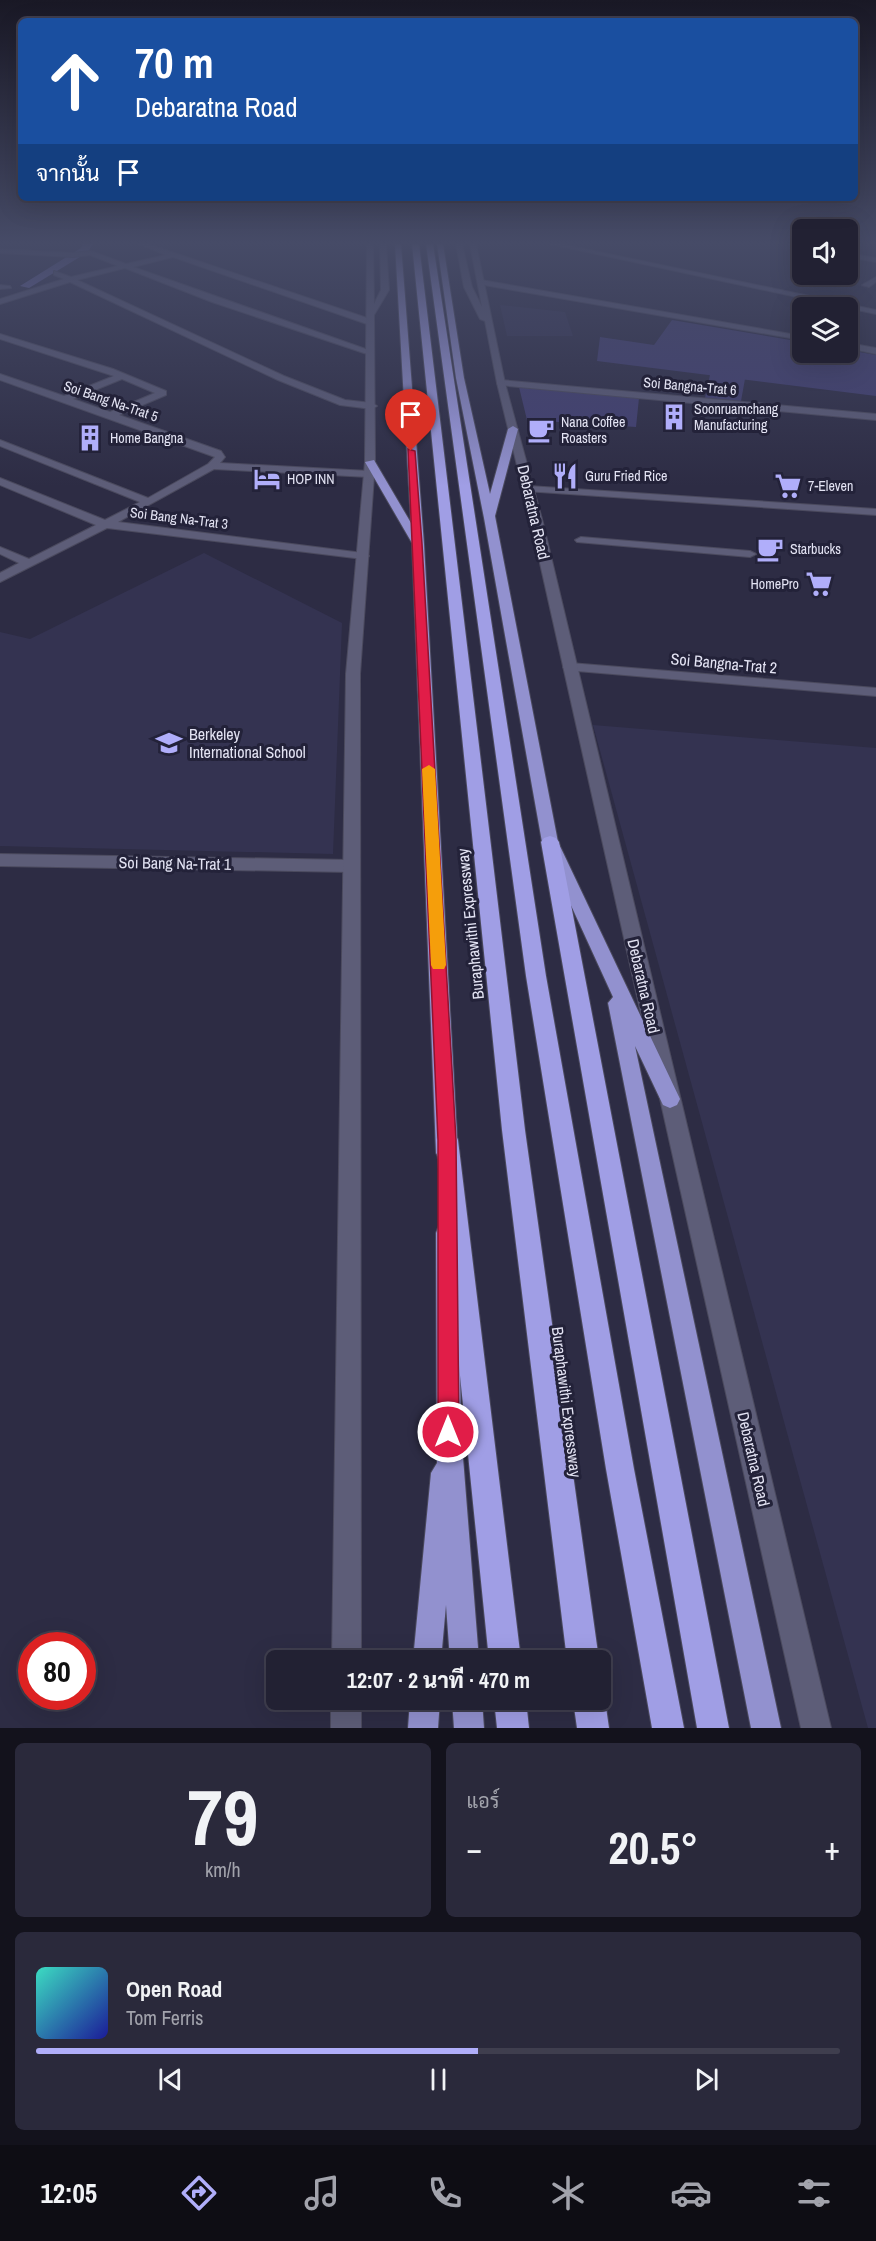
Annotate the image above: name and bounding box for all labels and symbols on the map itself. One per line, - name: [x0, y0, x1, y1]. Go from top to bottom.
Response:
- street label: Soi Bangna-Trat 6: [643, 373, 737, 399]
- street label: Soi Bang Na-Trat 5: [62, 376, 160, 426]
- pin: [385, 389, 436, 451]
- place label: Soonruamchang Manufacturing: [694, 400, 779, 434]
- building icon: Soonruamchang Manufacturing: [659, 402, 689, 432]
- place label: Nana Coffee Roasters: [561, 413, 625, 447]
- cafe icon: Nana Coffee Roasters: [526, 415, 556, 445]
- building icon: Home Bangna: [75, 423, 105, 453]
- place label: Home Bangna: [110, 429, 184, 447]
- restaurant icon: Guru Fried Rice: [550, 461, 580, 491]
- street label: Debaratna Road: [512, 463, 556, 561]
- hotel icon: HOP INN: [252, 464, 282, 494]
- place label: Guru Fried Rice: [585, 467, 667, 485]
- place label: HOP INN: [287, 470, 335, 488]
- supermarket icon: 7-Eleven: [773, 471, 803, 501]
- place label: 7-Eleven: [808, 477, 853, 495]
- street label: Soi Bang Na-Trat 3: [129, 503, 229, 533]
- cafe icon: Starbucks: [755, 534, 785, 564]
- place label: Starbucks: [790, 540, 841, 558]
- supermarket icon: HomePro: [804, 569, 834, 599]
- place label: HomePro: [751, 575, 799, 593]
- street label: Soi Bangna-Trat 2: [670, 647, 778, 679]
- place label: Berkeley International School: [189, 723, 306, 763]
- school or university icon: Berkeley International School: [154, 728, 184, 758]
- street label: Buraphawithi Expressway: [451, 847, 489, 1001]
- street label: Soi Bang Na-Trat 1: [119, 851, 232, 875]
- street label: Debaratna Road: [622, 937, 666, 1035]
- street label: Buraphawithi Expressway: [547, 1325, 587, 1479]
- position arrow: [416, 1400, 480, 1464]
- street label: Debaratna Road: [732, 1410, 776, 1508]
- speed limit sign: 80: [18, 1632, 96, 1710]

